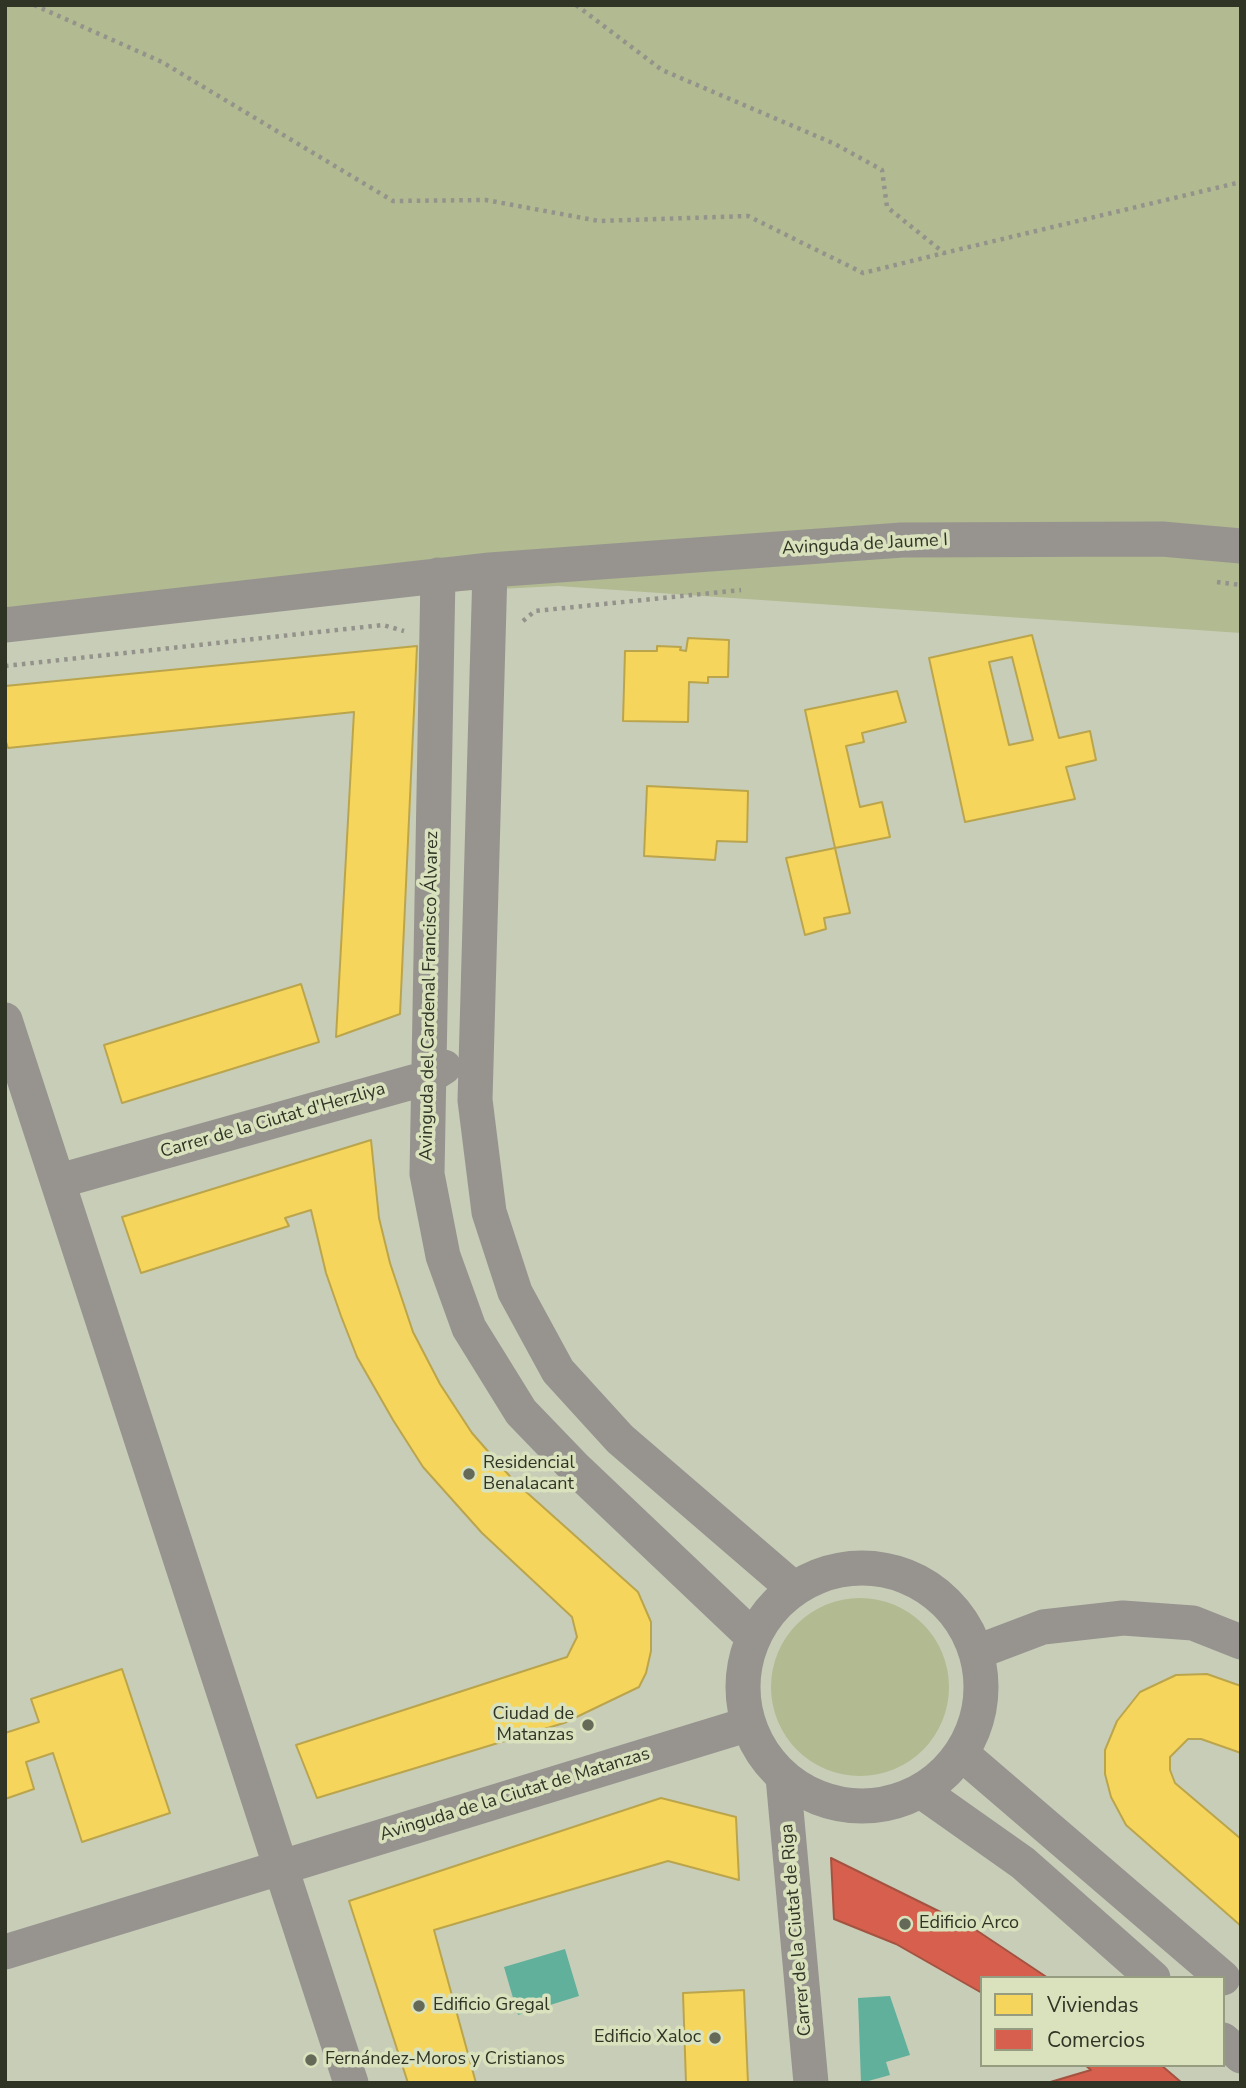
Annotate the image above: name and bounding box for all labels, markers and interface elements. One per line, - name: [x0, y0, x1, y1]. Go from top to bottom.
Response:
- street label: Avinguda de Jaume I: [782, 530, 948, 560]
- street label: Avinguda del Cardenal Francisco Álvarez: [416, 831, 444, 1161]
- street label: Carrer de la Ciutat d'Herzliya: [158, 1079, 388, 1163]
- place label: Residencial Benalacant: [483, 1453, 575, 1496]
- marker: Residencial Benalacant: [461, 1466, 477, 1482]
- place label: Ciudad de Matanzas: [492, 1704, 574, 1746]
- marker: Ciudad de Matanzas: [580, 1717, 596, 1733]
- street label: Avinguda de la Ciutat de Matanzas: [377, 1744, 653, 1846]
- street label: Carrer de la Ciutat de Riga: [777, 1823, 817, 2037]
- place label: Edificio Arco: [919, 1913, 1019, 1935]
- marker: Edificio Arco: [897, 1916, 913, 1932]
- legend: [980, 1976, 1225, 2067]
- text: Viviendas: [1047, 1991, 1139, 2019]
- place label: Edificio Gregal: [433, 1995, 550, 2017]
- marker: Edificio Gregal: [411, 1998, 427, 2014]
- text: Comercios: [1047, 2026, 1145, 2054]
- place label: Edificio Xaloc: [594, 2027, 701, 2049]
- marker: Edificio Xaloc: [707, 2030, 723, 2046]
- place label: Fernández-Moros y Cristianos: [325, 2049, 565, 2071]
- marker: Fernández-Moros y Cristianos: [303, 2052, 319, 2068]

